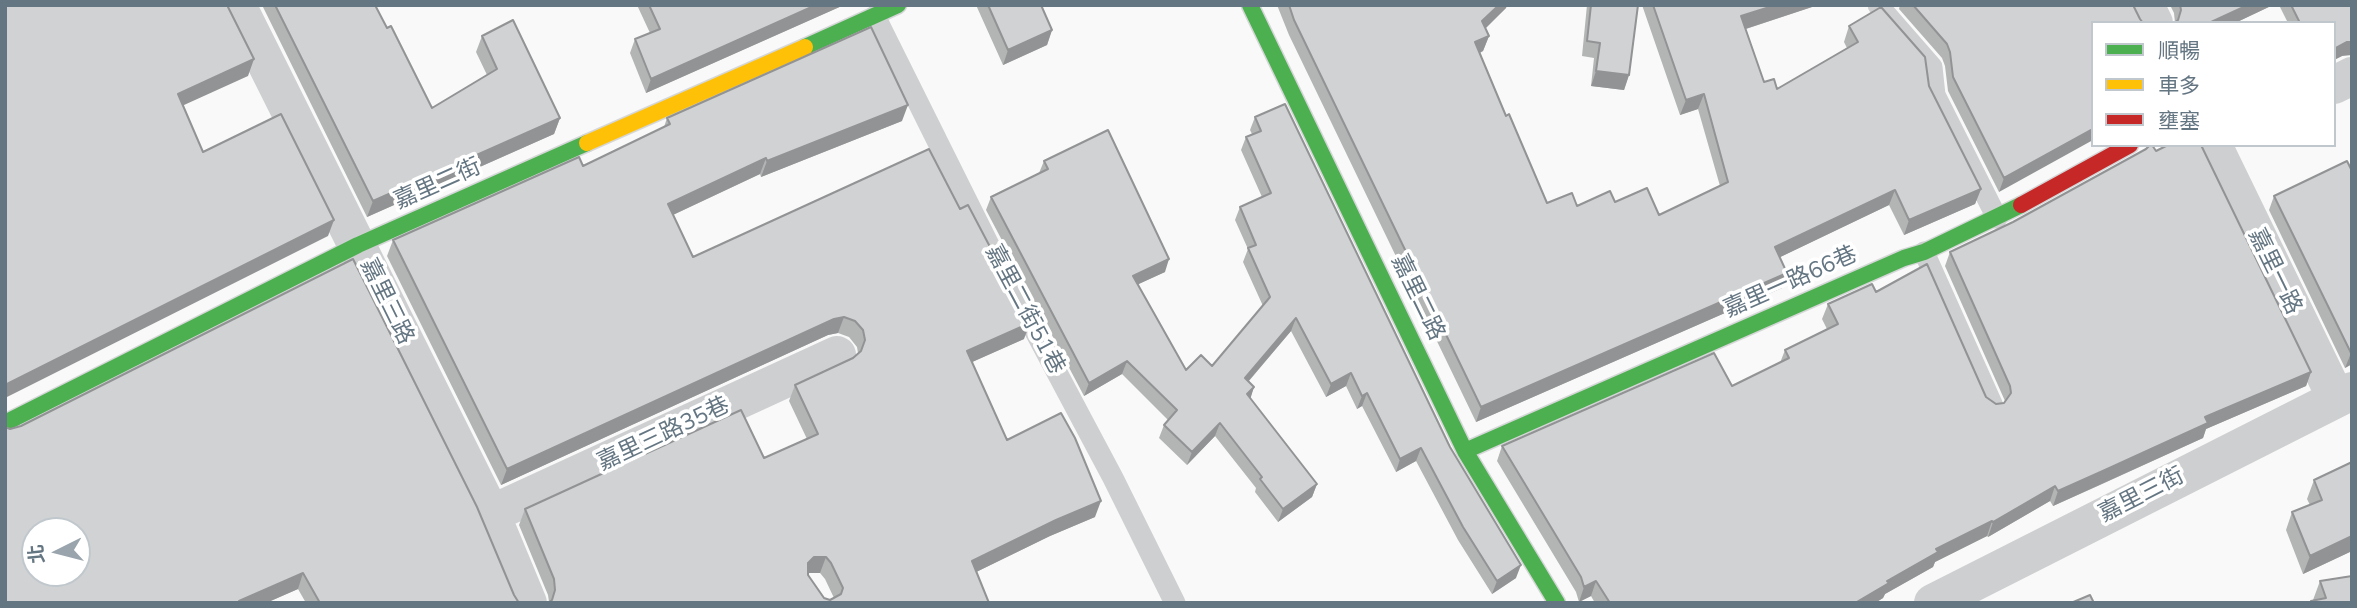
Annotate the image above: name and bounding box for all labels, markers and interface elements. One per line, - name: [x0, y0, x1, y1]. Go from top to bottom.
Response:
- legend: [2091, 21, 2336, 147]
- text: 順暢: [2158, 37, 2200, 65]
- text: 車多: [2158, 72, 2200, 100]
- text: 壅塞: [2158, 107, 2200, 135]
- street label: 嘉里二街: [390, 154, 486, 216]
- street label: 嘉里一路: [2241, 225, 2307, 319]
- street label: 嘉里二街51巷: [978, 241, 1070, 379]
- street label: 嘉里一路66巷: [1720, 241, 1862, 325]
- street label: 嘉里二路: [1384, 251, 1450, 345]
- street label: 嘉里三路: [353, 255, 419, 349]
- street label: 嘉里三路35巷: [594, 392, 734, 478]
- street label: 嘉里三街: [2095, 463, 2189, 529]
- north arrow: [21, 517, 91, 587]
- text: 北: [23, 543, 51, 565]

